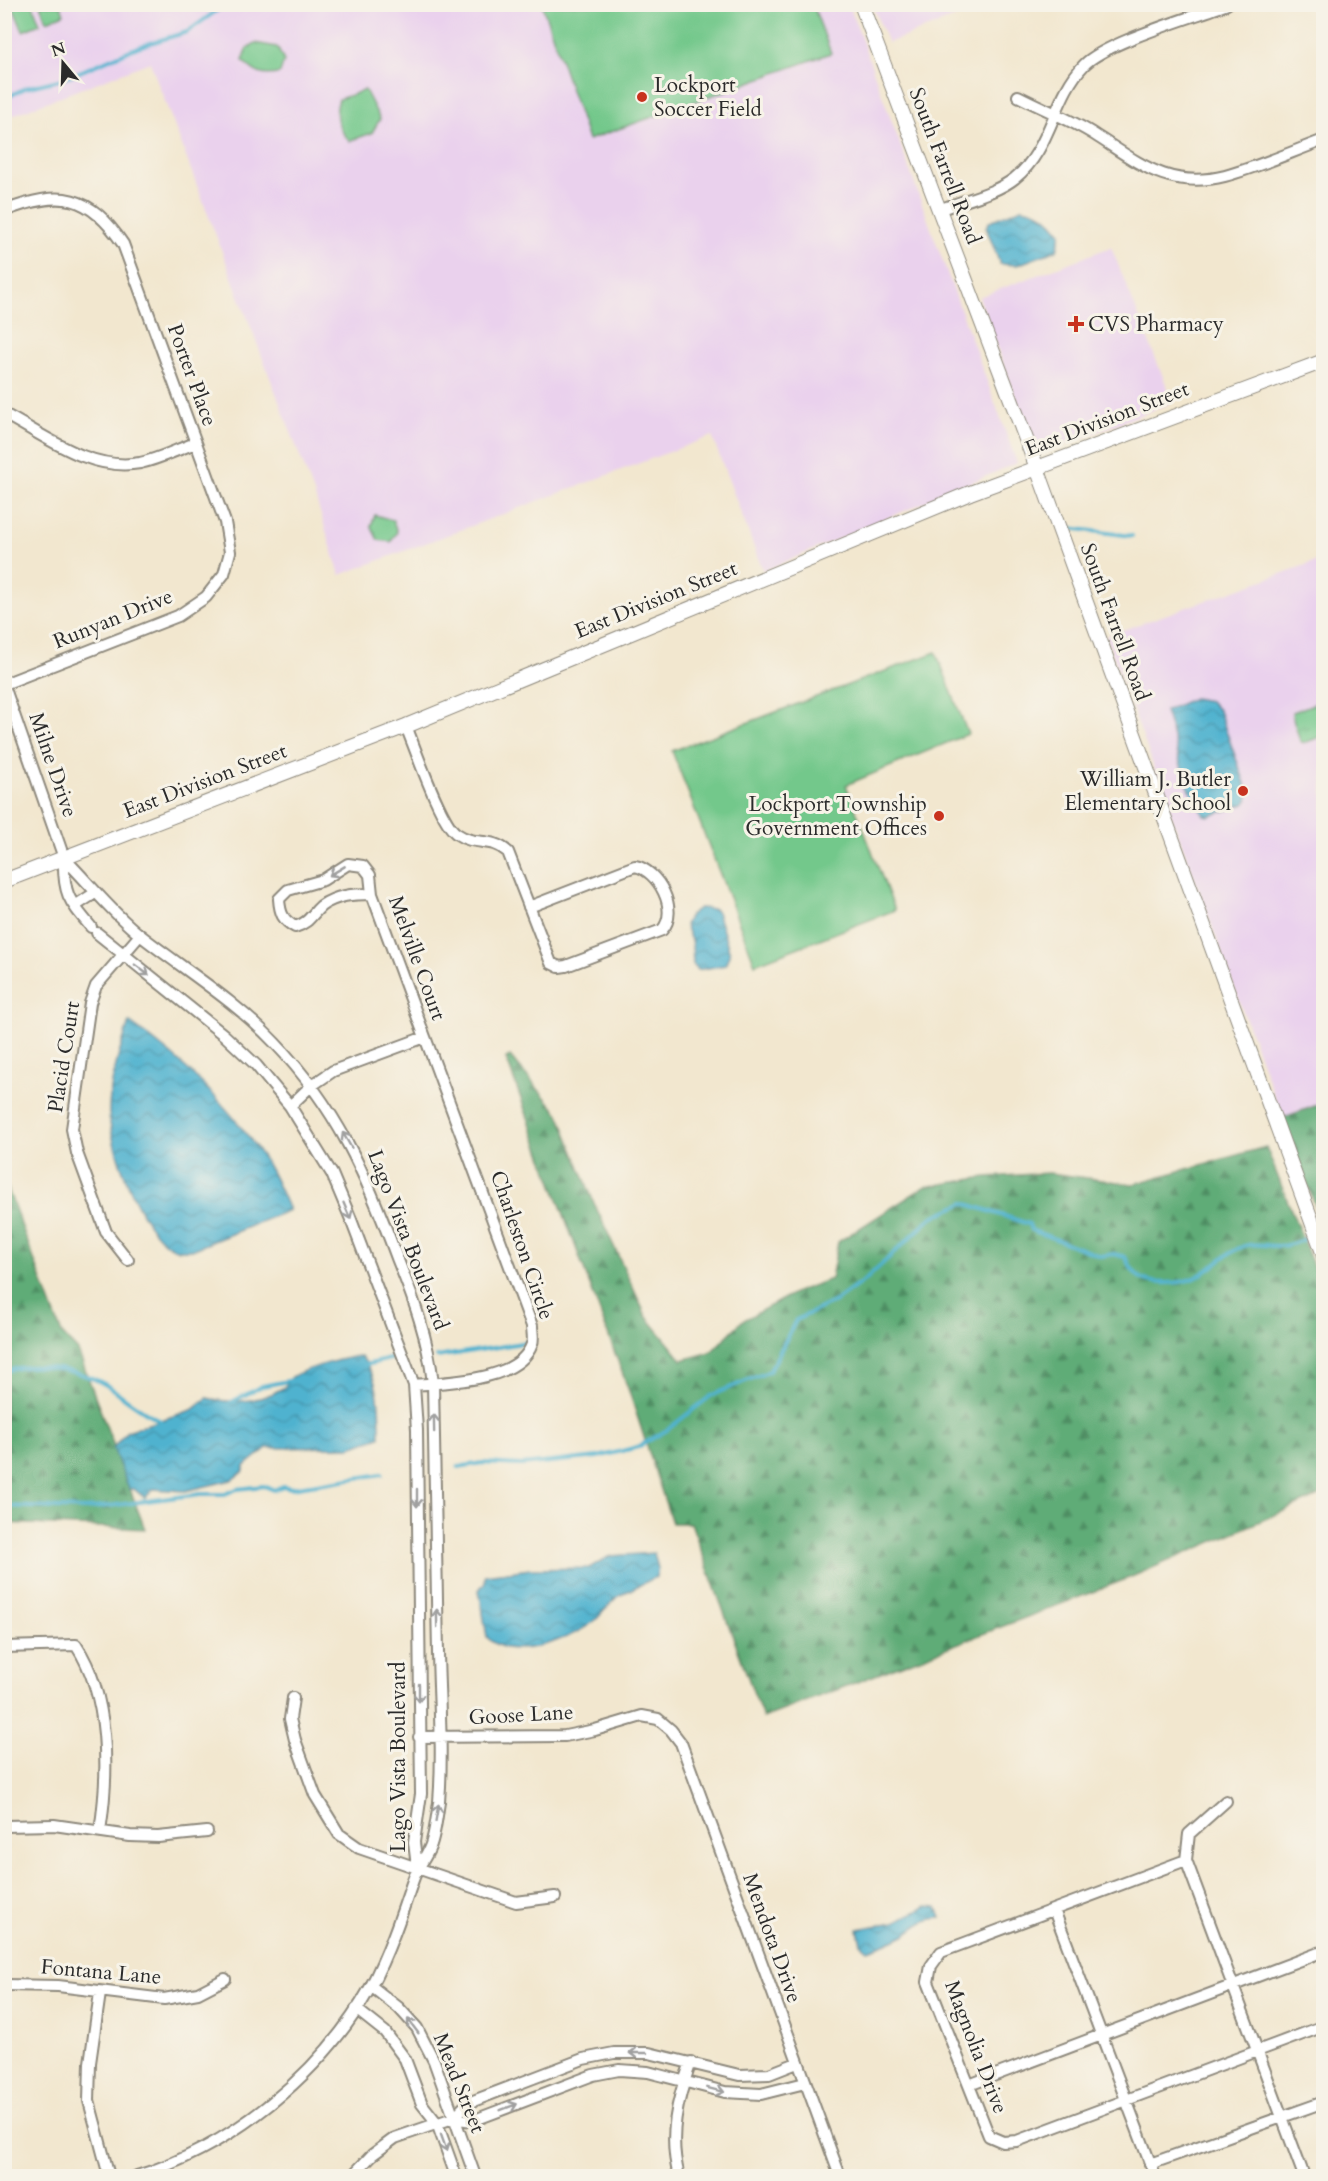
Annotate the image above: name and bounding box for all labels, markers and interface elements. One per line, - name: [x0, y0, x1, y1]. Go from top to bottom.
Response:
- north arrow: [33, 33, 93, 93]
- text: N: [48, 37, 69, 62]
- place label: Lockport Soccer Field: [654, 71, 762, 124]
- street label: South Farrell Road: [902, 84, 988, 248]
- marker: Lockport Soccer Field: [635, 90, 649, 104]
- place label: CVS Pharmacy: [1088, 310, 1224, 339]
- marker: CVS Pharmacy: [1069, 317, 1083, 331]
- street label: Porter Place: [160, 320, 224, 430]
- street label: East Division Street: [1021, 374, 1193, 464]
- street label: South Farrell Road: [1073, 539, 1157, 705]
- street label: East Division Street: [570, 554, 742, 646]
- street label: Runyan Drive: [49, 582, 177, 656]
- street label: Milne Drive: [22, 709, 84, 821]
- street label: East Division Street: [119, 736, 291, 826]
- place label: William J. Butler Elementary School: [1064, 765, 1231, 818]
- marker: William J. Butler Elementary School: [1236, 784, 1250, 798]
- place label: Lockport Township Government Offices: [745, 790, 927, 843]
- marker: Lockport Township Government Offices: [932, 809, 946, 823]
- one-way arrow: [329, 865, 346, 877]
- street label: Melville Court: [381, 892, 453, 1025]
- one-way arrow: [134, 964, 150, 976]
- street label: Placid Court: [41, 999, 87, 1115]
- one-way arrow: [341, 1132, 353, 1149]
- street label: Lago Vista Boulevard: [360, 1146, 456, 1334]
- street label: Charleston Circle: [483, 1167, 561, 1323]
- one-way arrow: [342, 1201, 353, 1219]
- one-way arrow: [428, 1414, 440, 1434]
- one-way arrow: [411, 1488, 423, 1508]
- one-way arrow: [432, 1609, 443, 1629]
- street label: Lago Vista Boulevard: [384, 1662, 413, 1852]
- one-way arrow: [413, 1683, 425, 1703]
- street label: Goose Lane: [468, 1698, 574, 1732]
- one-way arrow: [431, 1804, 442, 1823]
- street label: Mendota Drive: [735, 1869, 809, 2007]
- street label: Fontana Lane: [40, 1952, 162, 1992]
- street label: Magnolia Drive: [937, 1976, 1015, 2118]
- one-way arrow: [407, 2018, 420, 2034]
- street label: Mead Street: [426, 2029, 492, 2138]
- one-way arrow: [629, 2047, 649, 2059]
- one-way arrow: [706, 2084, 725, 2096]
- one-way arrow: [499, 2101, 518, 2112]
- one-way arrow: [440, 2133, 451, 2152]

